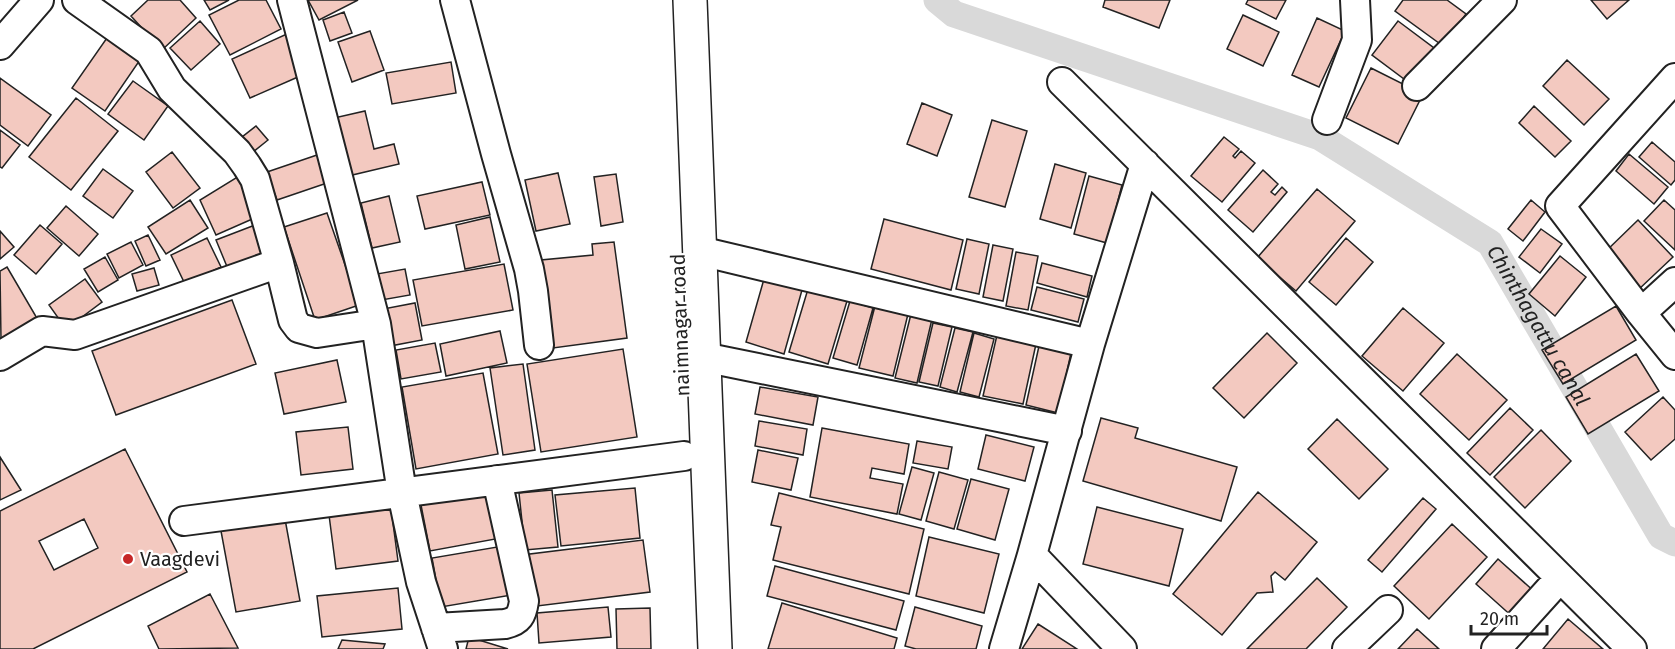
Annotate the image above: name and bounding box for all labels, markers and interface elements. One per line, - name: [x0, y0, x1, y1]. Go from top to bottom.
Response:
- water label: Chinthagattu canal: [1481, 241, 1595, 410]
- street label: naimnagar road: [666, 253, 694, 397]
- place label: Vaagdevi: [140, 547, 220, 571]
- marker: Vaagdevi: [121, 552, 135, 566]
- scale bar: [1471, 598, 1548, 636]
- text: 20 m: [1480, 608, 1519, 630]

